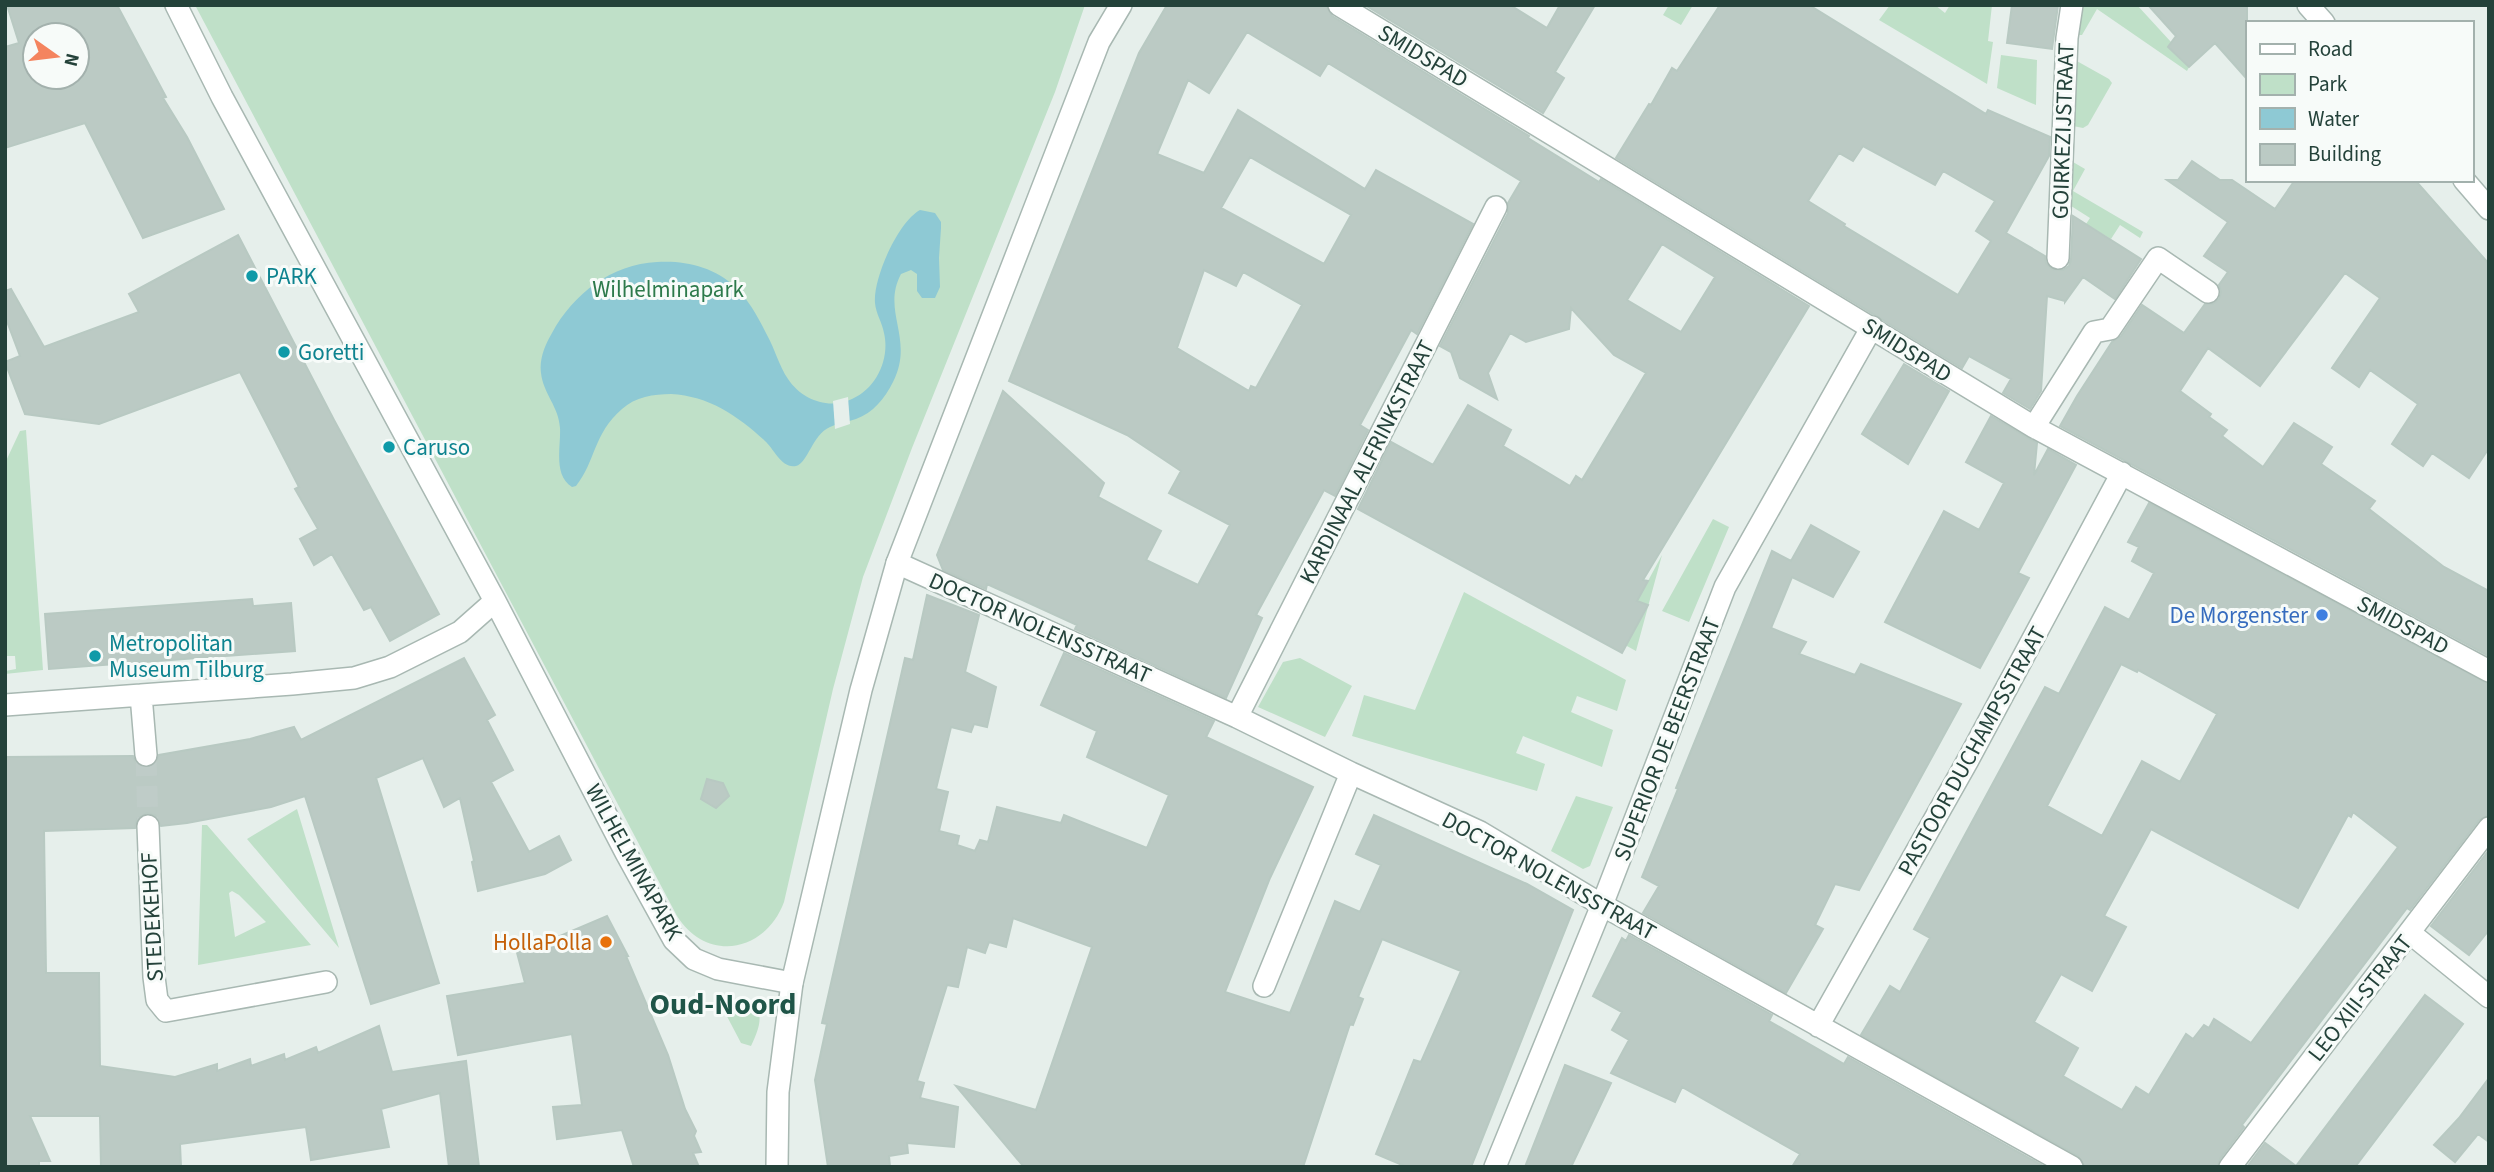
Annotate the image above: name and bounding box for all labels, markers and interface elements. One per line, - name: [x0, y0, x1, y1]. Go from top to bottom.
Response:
- street label: SMIDSPAD: [1372, 16, 1474, 96]
- north arrow: [21, 21, 91, 91]
- legend: [2246, 21, 2473, 182]
- text: Road: [2308, 34, 2353, 64]
- street label: GOIRKEZIJSTRAAT: [2043, 42, 2083, 220]
- text: N: [56, 50, 86, 69]
- text: Park: [2308, 69, 2348, 99]
- text: Water: [2308, 104, 2360, 134]
- text: Building: [2308, 139, 2382, 169]
- place label: PARK: [266, 260, 318, 293]
- marker: PARK: [244, 268, 260, 284]
- park label: Wilhelminapark: [592, 273, 744, 306]
- street label: SMIDSPAD: [1856, 309, 1958, 391]
- street label: KARDINAAL ALFRINKSTRAAT: [1291, 334, 1443, 590]
- place label: Goretti: [298, 336, 364, 369]
- marker: Goretti: [276, 344, 292, 360]
- place label: Caruso: [403, 431, 470, 464]
- marker: Caruso: [381, 439, 397, 455]
- street label: DOCTOR NOLENSSTRAAT: [924, 564, 1156, 692]
- street label: SMIDSPAD: [2351, 587, 2455, 663]
- place label: De Morgenster: [2170, 599, 2309, 632]
- marker: De Morgenster: [2314, 607, 2330, 623]
- street label: SUPERIOR DE BEERSTRAAT: [1605, 612, 1729, 866]
- street label: PASTOOR DUCHAMPSSTRAAT: [1890, 620, 2054, 882]
- place label: Metropolitan Museum Tilburg: [109, 627, 264, 686]
- marker: Metropolitan Museum Tilburg: [87, 648, 103, 664]
- street label: WILHELMINAPARK: [577, 778, 691, 947]
- street label: DOCTOR NOLENSSTRAAT: [1436, 803, 1662, 949]
- street label: STEDEKEHOF: [132, 851, 172, 983]
- place label: HollaPolla: [493, 926, 592, 959]
- street label: LEO XIII-STRAAT: [2300, 928, 2420, 1068]
- marker: HollaPolla: [598, 934, 614, 950]
- district label: Oud-Noord: [650, 983, 796, 1026]

